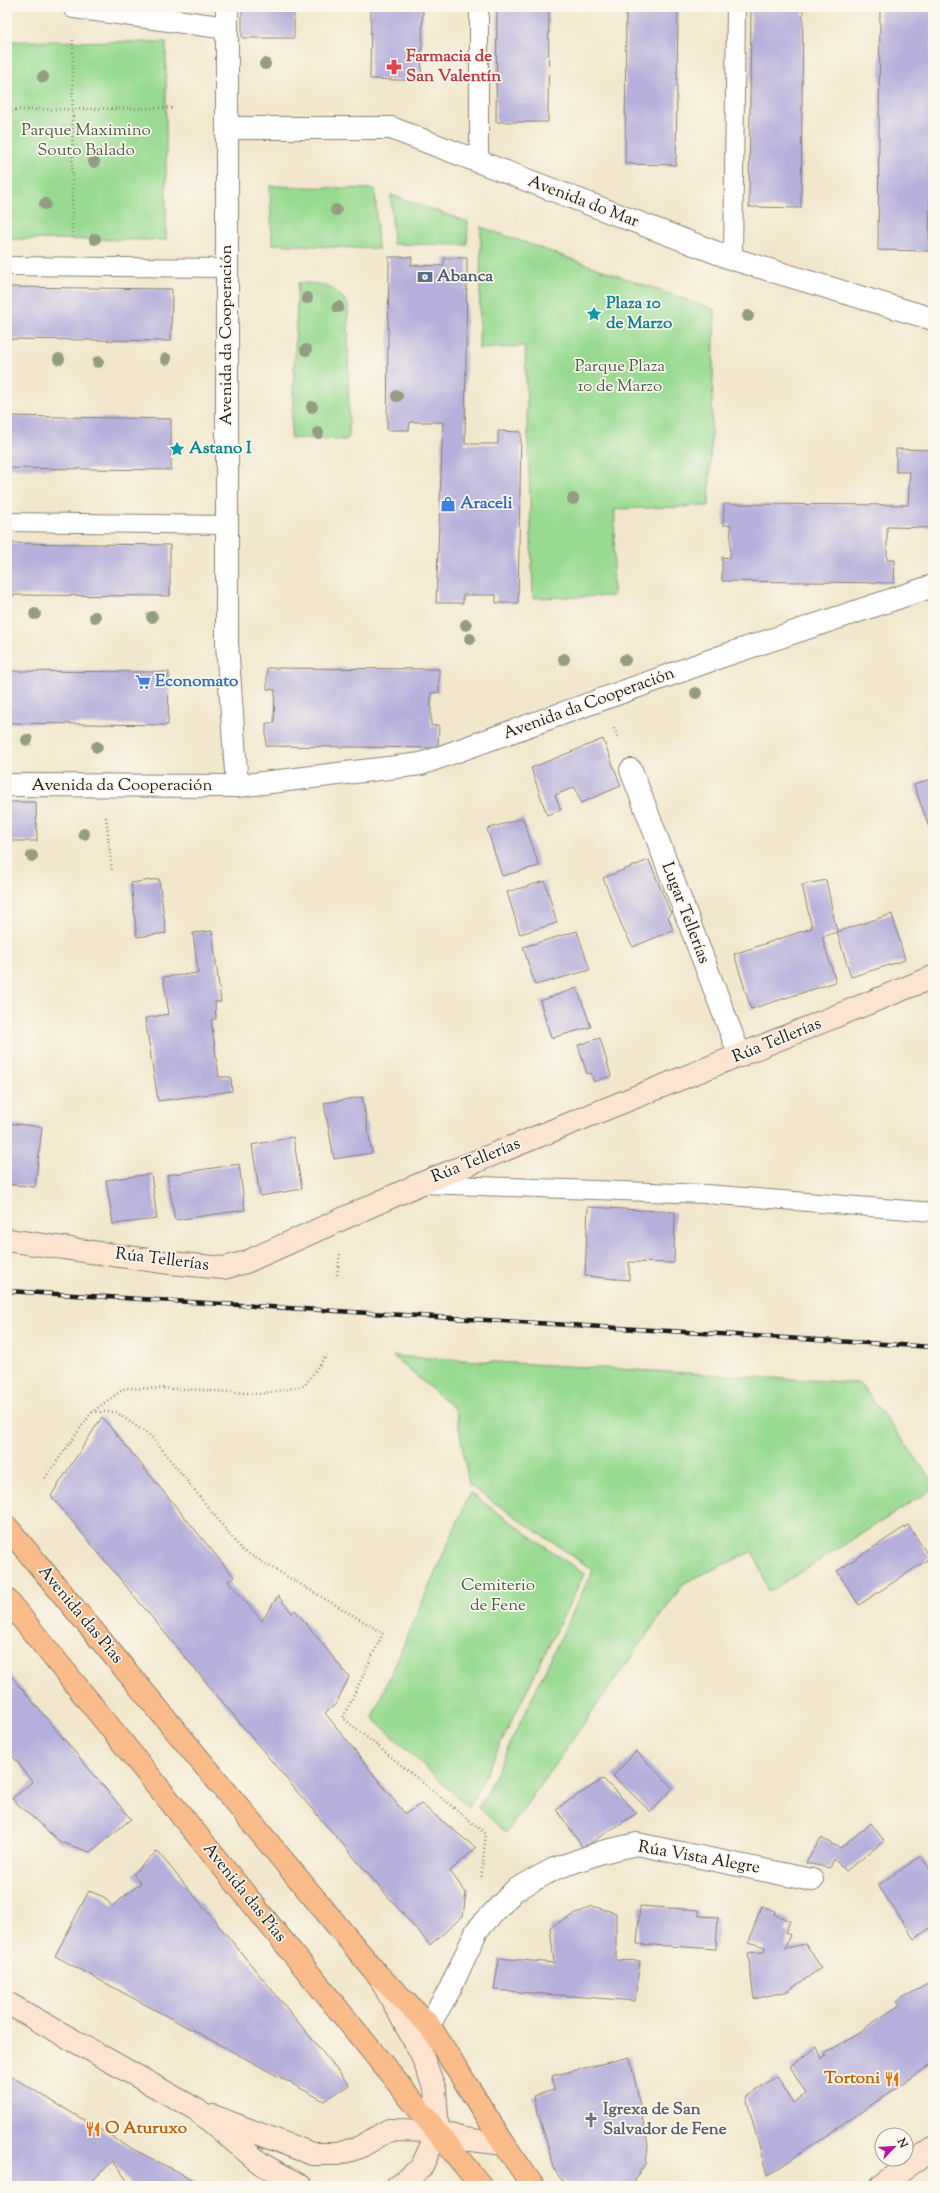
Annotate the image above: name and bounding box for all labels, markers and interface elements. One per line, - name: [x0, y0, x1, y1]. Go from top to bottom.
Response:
- place label: Farmacia de San Valentín: [406, 45, 502, 89]
- pharmacy icon: Farmacia de San Valentín: [385, 58, 403, 76]
- park label: Parque Maximino Souto Balado: [21, 119, 151, 163]
- street label: Avenida do Mar: [524, 170, 643, 234]
- street label: Avenida da Cooperación: [215, 245, 239, 425]
- place label: Abanca: [437, 265, 493, 289]
- bank icon: Abanca: [416, 268, 434, 286]
- place label: Plaza 10 de Marzo: [606, 292, 672, 336]
- place icon: Plaza 10 de Marzo: [585, 305, 603, 323]
- park label: Parque Plaza 10 de Marzo: [575, 355, 665, 399]
- place label: Astano I: [189, 437, 252, 461]
- place icon: Astano I: [168, 440, 186, 458]
- place label: Araceli: [460, 492, 513, 516]
- shop icon: Araceli: [439, 495, 457, 513]
- street label: Avenida da Cooperación: [500, 662, 678, 746]
- place label: Economato: [155, 670, 238, 694]
- supermarket icon: Economato: [134, 673, 152, 691]
- street label: Avenida da Cooperación: [32, 774, 212, 798]
- street label: Lugar Tellerías: [655, 859, 716, 968]
- street label: Rúa Tellerías: [729, 1012, 825, 1070]
- street label: Rúa Tellerías: [428, 1132, 524, 1190]
- street label: Rúa Tellerías: [114, 1242, 211, 1278]
- street label: Avenida das Pías: [32, 1561, 128, 1669]
- park label: Cemiterio de Fene: [461, 1574, 535, 1618]
- street label: Rúa Vista Alegre: [636, 1835, 762, 1881]
- street label: Avenida das Pías: [196, 1838, 292, 1948]
- place label: Tortoni: [824, 2067, 880, 2091]
- restaurant icon: Tortoni: [883, 2070, 901, 2088]
- place label: Igrexa de San Salvador de Fene: [603, 2098, 727, 2142]
- church icon: Igrexa de San Salvador de Fene: [582, 2111, 600, 2129]
- place label: O Aturuxo: [105, 2117, 187, 2141]
- restaurant icon: O Aturuxo: [84, 2120, 102, 2138]
- north arrow: [874, 2127, 914, 2167]
- text: N: [893, 2135, 911, 2151]

